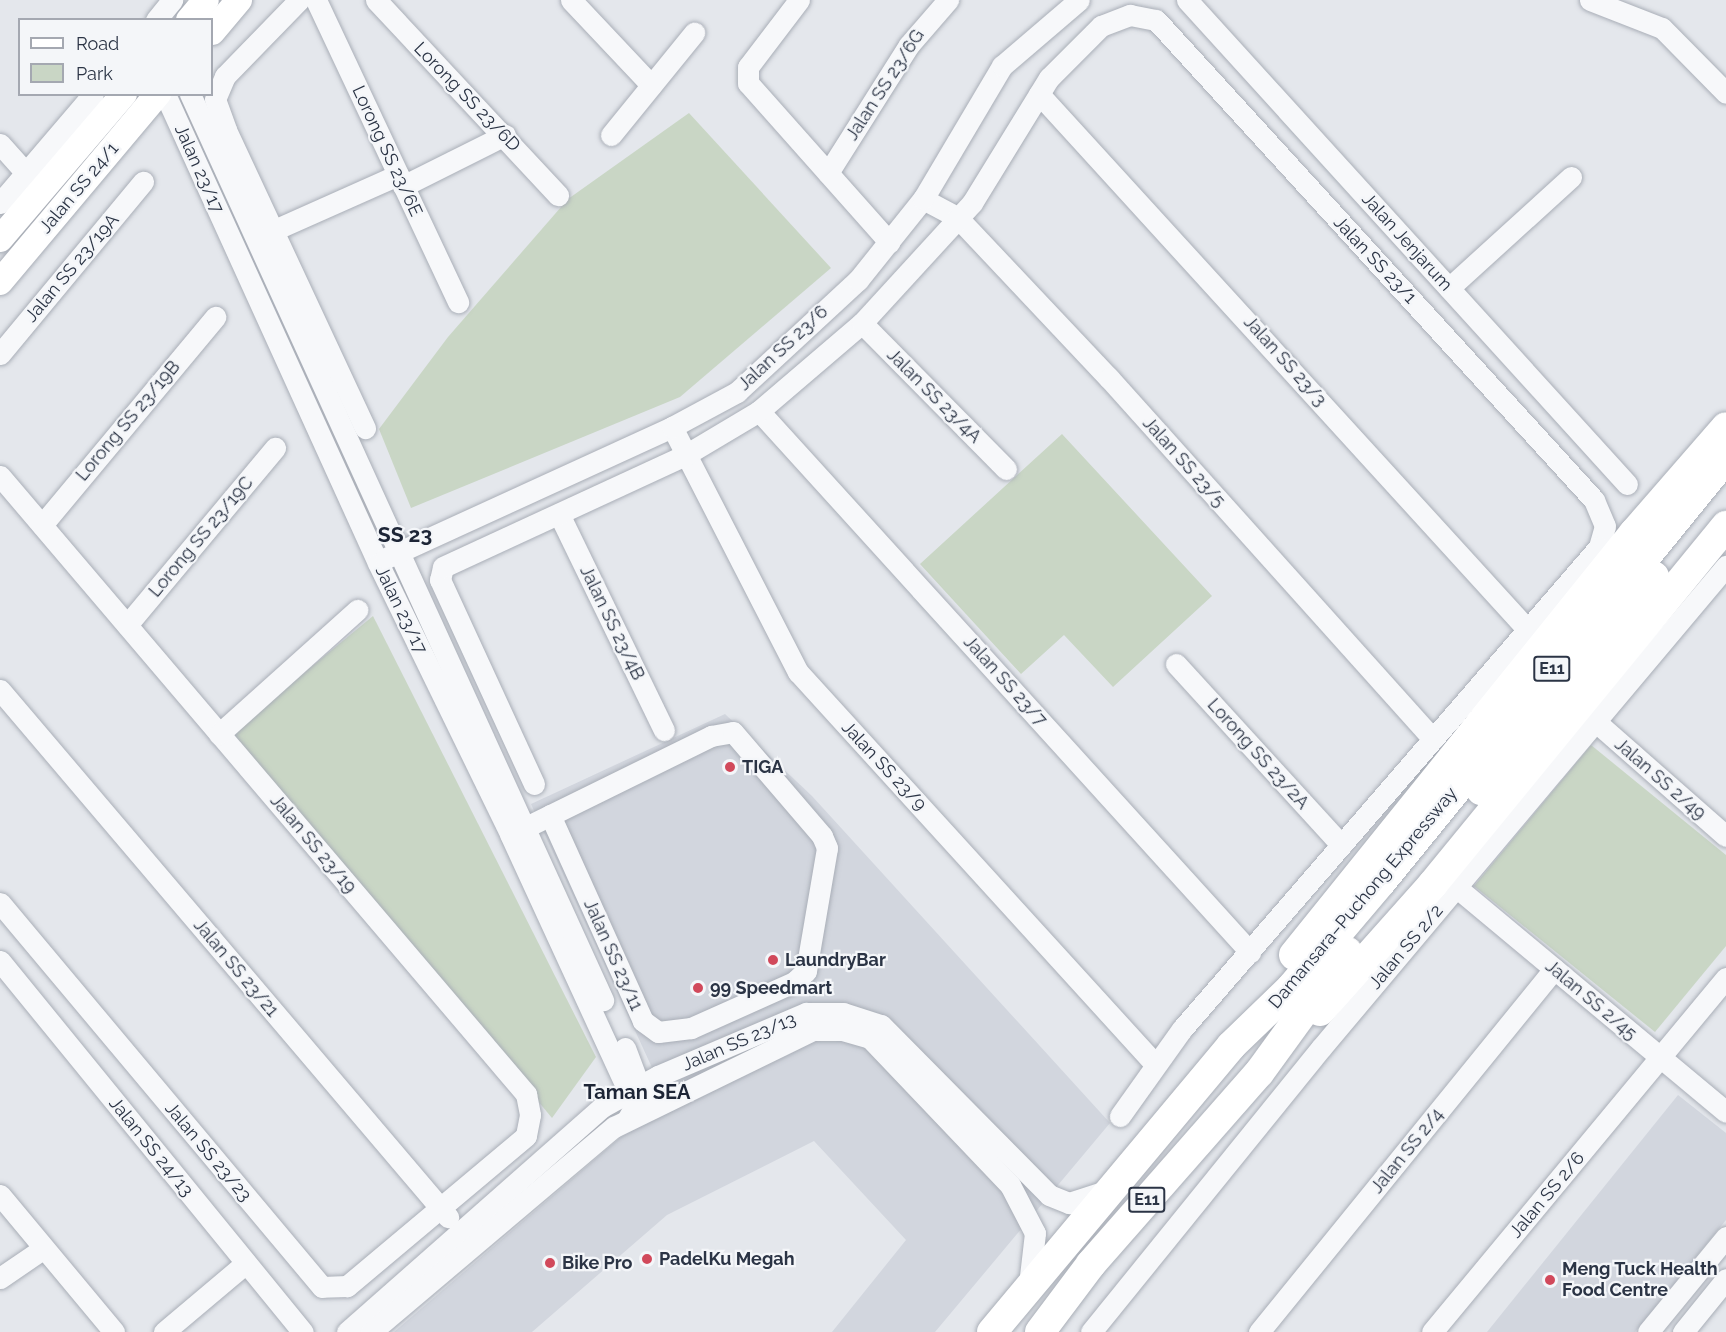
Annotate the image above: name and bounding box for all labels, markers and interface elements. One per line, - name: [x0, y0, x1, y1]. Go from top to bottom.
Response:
- legend: [18, 18, 213, 96]
- street label: Jalan SS 23/6G: [841, 26, 929, 144]
- text: Road: [76, 33, 119, 54]
- street label: Lorong SS 23/6D: [409, 38, 525, 156]
- text: Park: [76, 63, 113, 84]
- street label: Lorong SS 23/6E: [347, 82, 427, 220]
- street label: Jalan 23/17: [170, 121, 228, 217]
- street label: Jalan SS 24/1: [35, 138, 123, 238]
- street label: Jalan Jenjarum: [1357, 188, 1457, 296]
- street label: Jalan SS 23/19A: [21, 210, 123, 326]
- street label: Jalan SS 23/1: [1329, 212, 1421, 308]
- street label: Jalan SS 23/6: [734, 301, 832, 395]
- street label: Jalan SS 23/3: [1239, 312, 1331, 410]
- street label: Jalan SS 23/4A: [882, 344, 986, 448]
- street label: Lorong SS 23/19B: [71, 357, 185, 485]
- street label: Jalan SS 23/5: [1138, 413, 1230, 511]
- street label: Lorong SS 23/19C: [144, 472, 258, 602]
- district label: SS 23: [378, 522, 432, 548]
- street label: Jalan SS 23/4B: [575, 562, 649, 684]
- street label: Jalan 23/17: [371, 563, 431, 657]
- street label: Jalan SS 23/7: [959, 631, 1051, 731]
- road number: E11: [1532, 656, 1572, 682]
- street label: Lorong SS 23/2A: [1203, 694, 1313, 814]
- street label: Jalan SS 23/9: [837, 717, 931, 815]
- street label: Jalan SS 2/49: [1610, 734, 1710, 824]
- place label: TIGA: [742, 756, 783, 778]
- marker: TIGA: [723, 760, 737, 774]
- street label: Damansara–Puchong Expressway: [1264, 783, 1462, 1013]
- street label: Jalan SS 23/19: [265, 790, 361, 898]
- street label: Jalan SS 23/11: [579, 896, 647, 1014]
- street label: Jalan SS 2/2: [1364, 900, 1448, 994]
- street label: Jalan SS 23/21: [189, 915, 283, 1021]
- place label: LaundryBar: [785, 949, 886, 971]
- marker: LaundryBar: [766, 953, 780, 967]
- street label: Jalan SS 2/45: [1541, 955, 1641, 1045]
- place label: 99 Speedmart: [710, 977, 832, 999]
- marker: 99 Speedmart: [691, 981, 705, 995]
- street label: Jalan SS 23/13: [679, 1008, 799, 1076]
- district label: Taman SEA: [584, 1080, 690, 1104]
- street label: Jalan SS 24/13: [104, 1093, 198, 1201]
- street label: Jalan SS 23/23: [160, 1098, 256, 1206]
- street label: Jalan SS 2/4: [1366, 1104, 1448, 1198]
- street label: Jalan SS 2/6: [1505, 1148, 1589, 1242]
- road number: E11: [1128, 1187, 1166, 1213]
- place label: PadelKu Megah: [659, 1248, 795, 1270]
- place label: Bike Pro: [562, 1252, 632, 1274]
- marker: PadelKu Megah: [640, 1252, 654, 1266]
- marker: Bike Pro: [543, 1256, 557, 1270]
- place label: Meng Tuck Health Food Centre: [1562, 1259, 1718, 1302]
- marker: Meng Tuck Health Food Centre: [1543, 1273, 1557, 1287]

